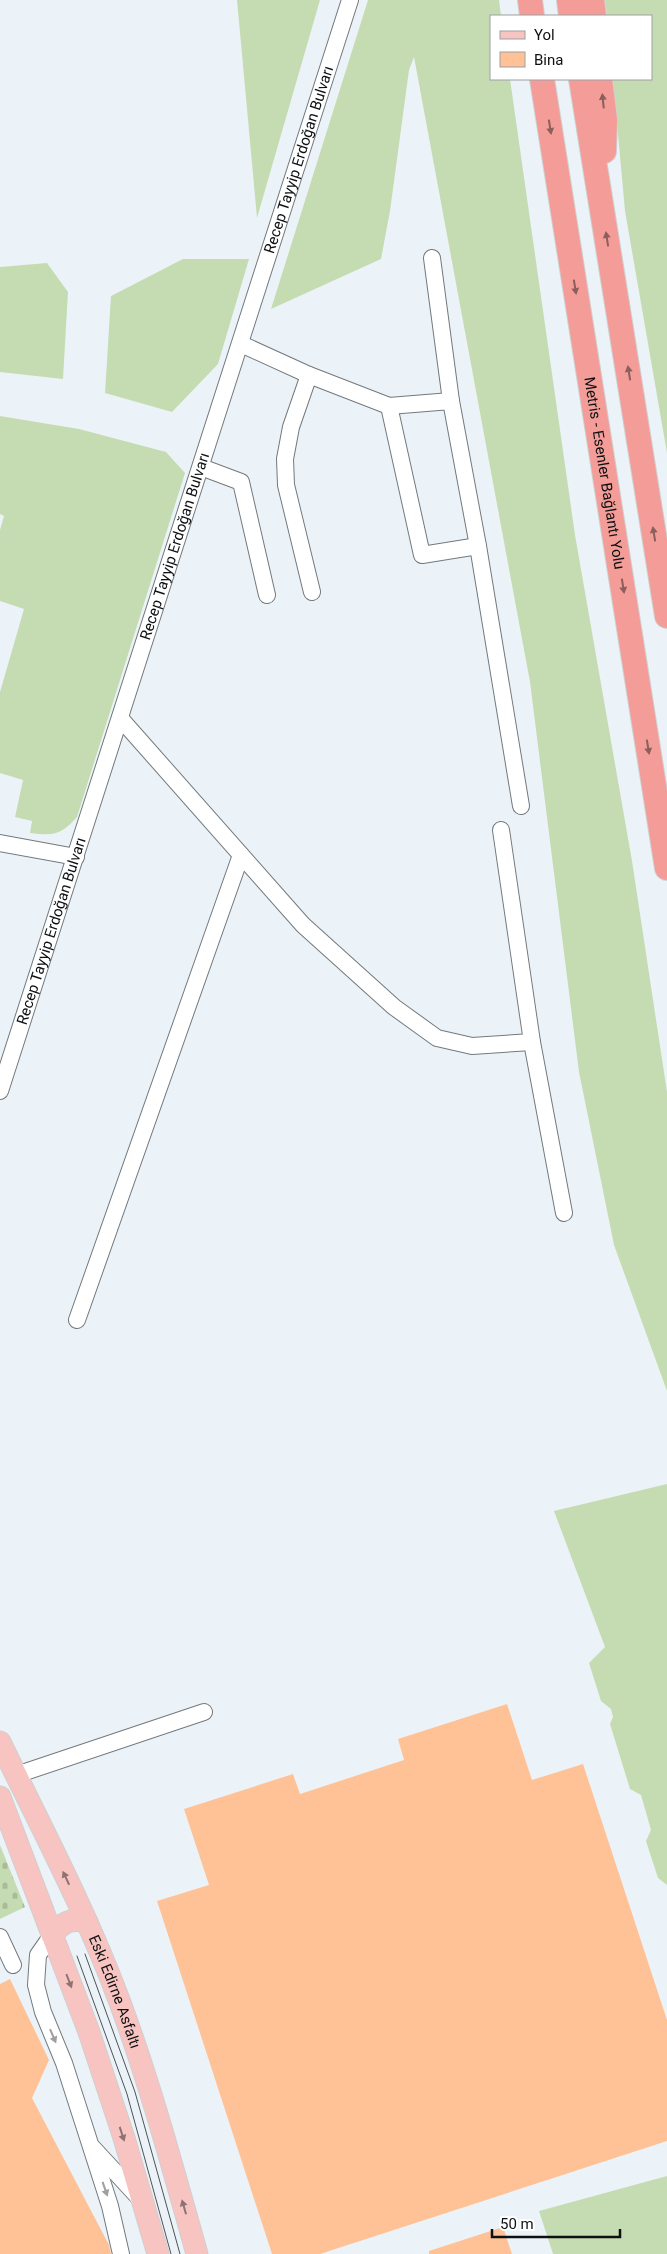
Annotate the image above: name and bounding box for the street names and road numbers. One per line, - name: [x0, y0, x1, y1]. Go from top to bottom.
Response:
- street label: Recep Tayyip Erdoğan Bulvarı: [260, 64, 337, 256]
- street label: Metris - Esenler Bağlantı Yolu: [580, 376, 629, 571]
- street label: Recep Tayyip Erdoğan Bulvarı: [136, 450, 213, 642]
- street label: Recep Tayyip Erdoğan Bulvarı: [13, 835, 90, 1027]
- street label: Eski Edirne Asfaltı: [85, 1932, 144, 2051]

